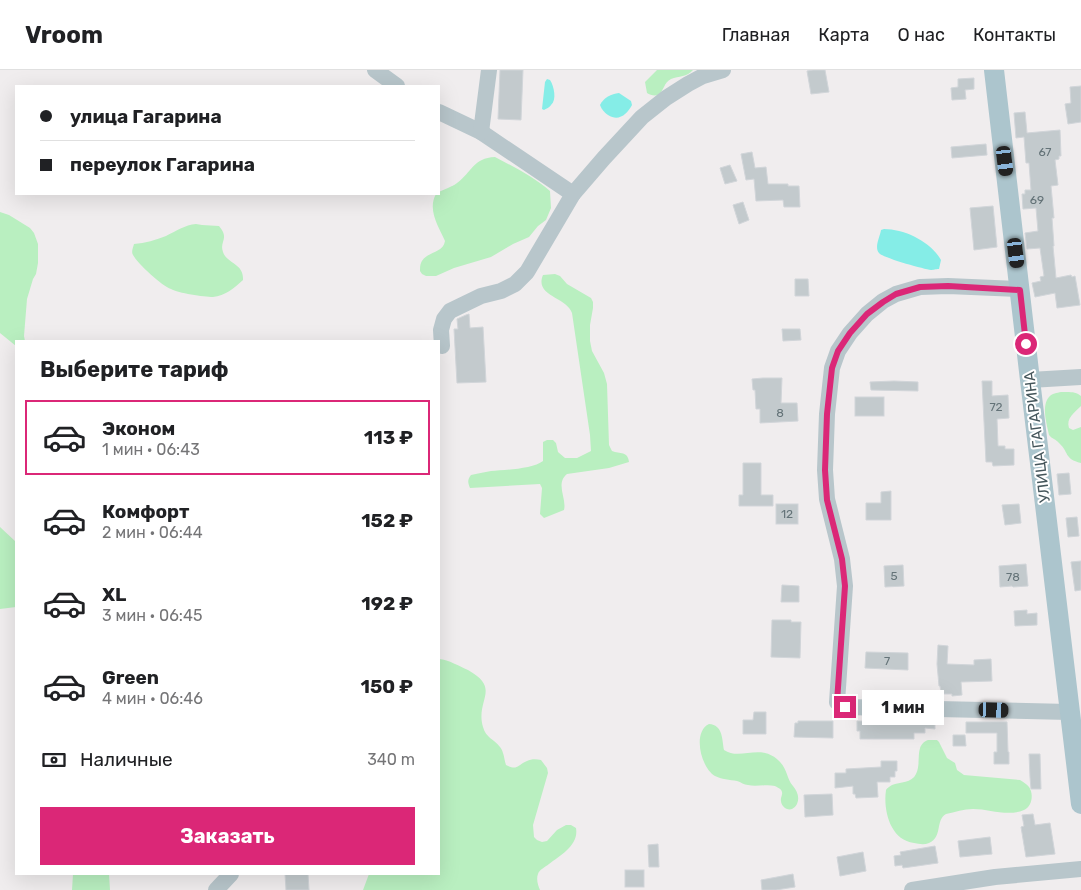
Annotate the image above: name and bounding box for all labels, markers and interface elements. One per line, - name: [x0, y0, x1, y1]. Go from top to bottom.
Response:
- text: Vroom: [25, 21, 103, 49]
- text: Главная: [722, 24, 790, 46]
- text: Карта: [818, 24, 870, 46]
- text: О нас: [898, 24, 945, 46]
- text: Контакты: [973, 24, 1056, 46]
- text: улица Гагарина: [70, 105, 222, 128]
- car: [995, 145, 1014, 177]
- house number: 67: [1038, 145, 1052, 159]
- text: переулок Гагарина: [70, 153, 255, 176]
- house number: 69: [1030, 193, 1044, 207]
- car: [1006, 237, 1025, 269]
- route start: [1015, 333, 1037, 355]
- text: Выберите тариф: [40, 356, 229, 383]
- street label: УЛИЦА ГАГАРИНА: [1020, 370, 1054, 504]
- house number: 72: [989, 400, 1003, 414]
- house number: 8: [776, 406, 784, 420]
- icon: car: [42, 415, 87, 460]
- text: Эконом: [102, 417, 175, 440]
- text: 113 ₽: [364, 426, 413, 449]
- text: 1 мин · 06:43: [102, 440, 200, 459]
- icon: car: [42, 498, 87, 543]
- text: Комфорт: [102, 500, 189, 523]
- house number: 12: [781, 507, 793, 521]
- text: 152 ₽: [361, 509, 413, 532]
- text: 2 мин · 06:44: [102, 523, 203, 542]
- house number: 5: [890, 569, 898, 583]
- house number: 78: [1006, 570, 1020, 584]
- icon: car: [42, 581, 87, 626]
- text: XL: [102, 583, 126, 606]
- text: 192 ₽: [361, 592, 413, 615]
- text: 3 мин · 06:45: [102, 606, 202, 625]
- house number: 7: [884, 654, 890, 668]
- icon: car: [42, 664, 87, 709]
- text: Green: [102, 666, 159, 689]
- text: 150 ₽: [361, 675, 413, 698]
- text: 4 мин · 06:46: [102, 689, 203, 708]
- callout: 1 мин: [862, 690, 945, 724]
- route end: [834, 696, 856, 718]
- text: 1 мин: [881, 698, 925, 717]
- car: [978, 702, 1009, 718]
- icon: cash: [40, 746, 68, 774]
- text: Наличные: [80, 748, 173, 771]
- text: 340 m: [367, 750, 415, 769]
- button: Заказать: [40, 807, 415, 865]

